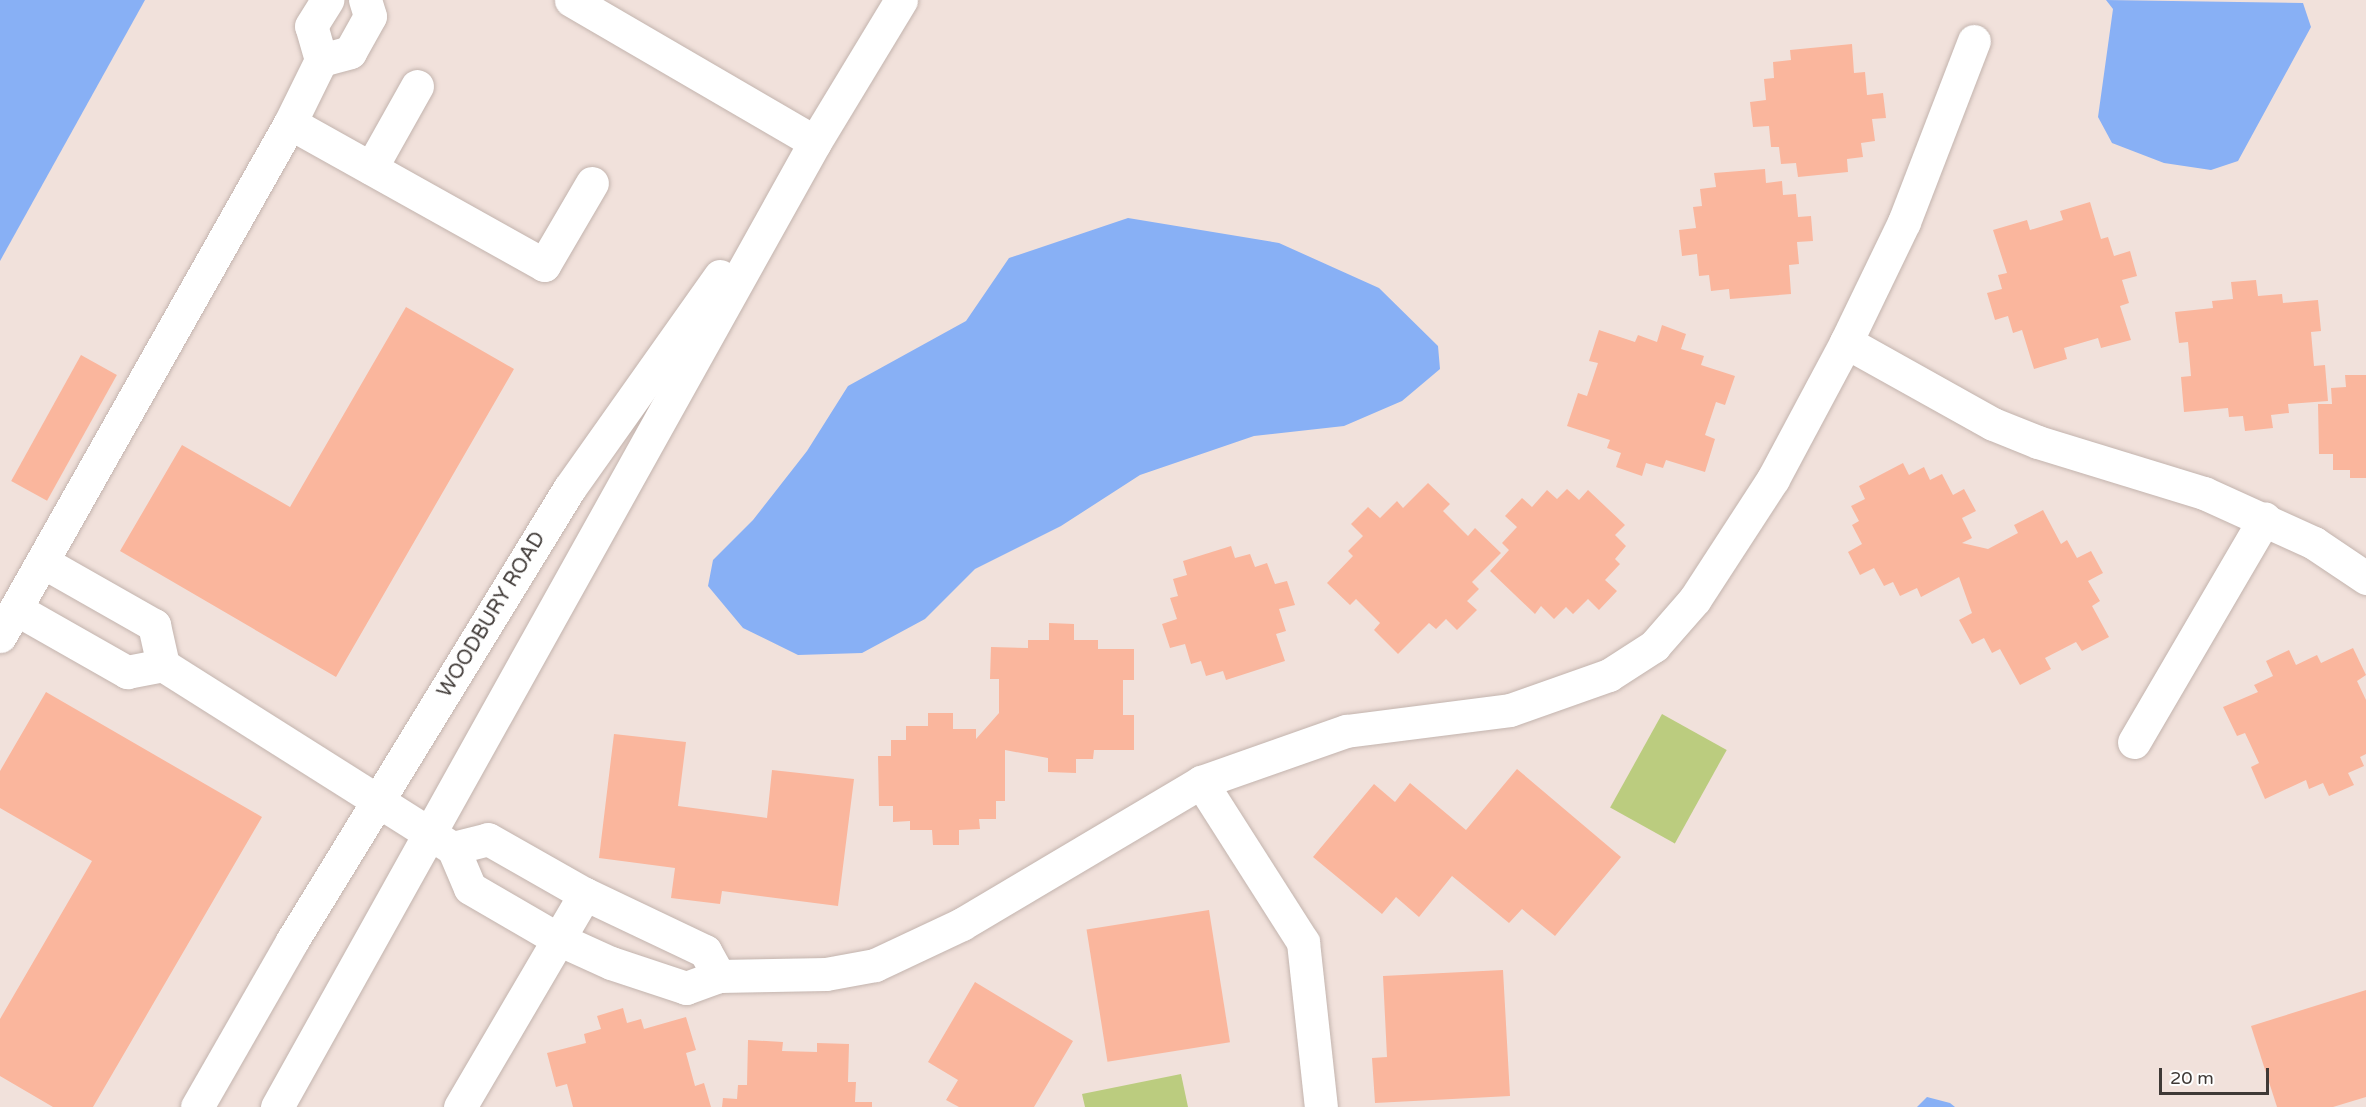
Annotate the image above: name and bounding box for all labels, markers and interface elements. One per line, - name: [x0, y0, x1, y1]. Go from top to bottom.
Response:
- street label: WOODBURY ROAD: [433, 528, 551, 702]
- scale bar: [2162, 1056, 2272, 1094]
- text: 20 m: [2170, 1067, 2214, 1089]

